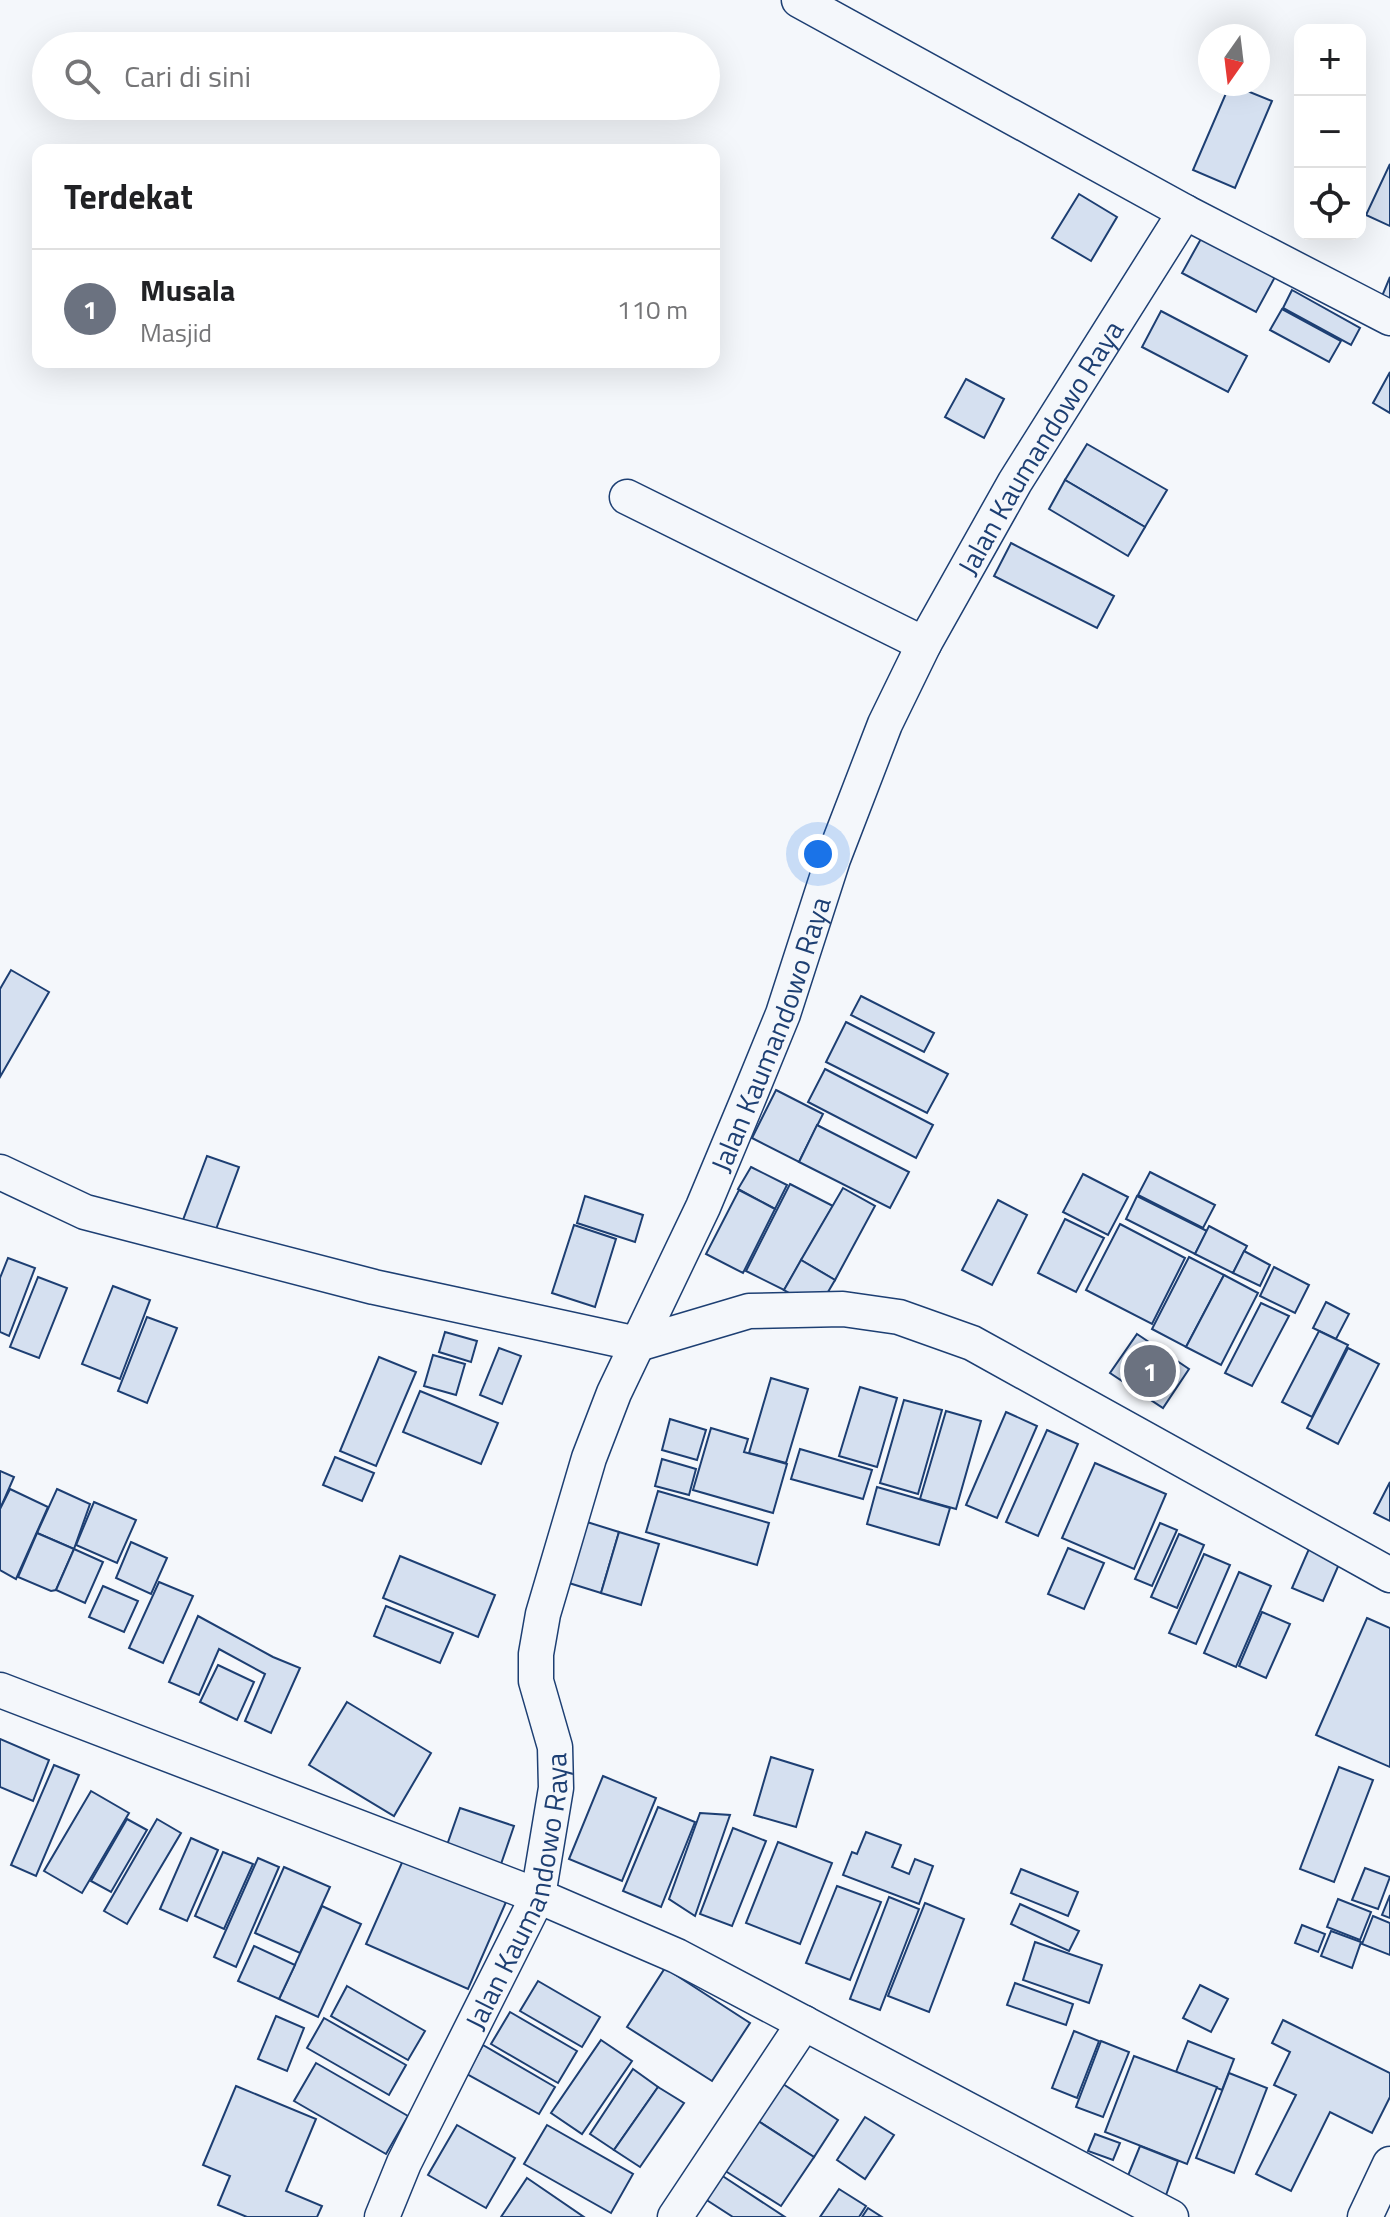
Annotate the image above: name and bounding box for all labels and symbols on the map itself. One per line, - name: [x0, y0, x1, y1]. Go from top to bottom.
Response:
- north arrow: [1198, 24, 1270, 96]
- street label: Jalan Kaumandowo Raya: [946, 311, 1133, 583]
- your location: [798, 834, 838, 874]
- street label: Jalan Kaumandowo Raya: [699, 891, 841, 1178]
- pin: 1: [1124, 1341, 1176, 1401]
- street label: Jalan Kaumandowo Raya: [453, 1752, 578, 2037]

